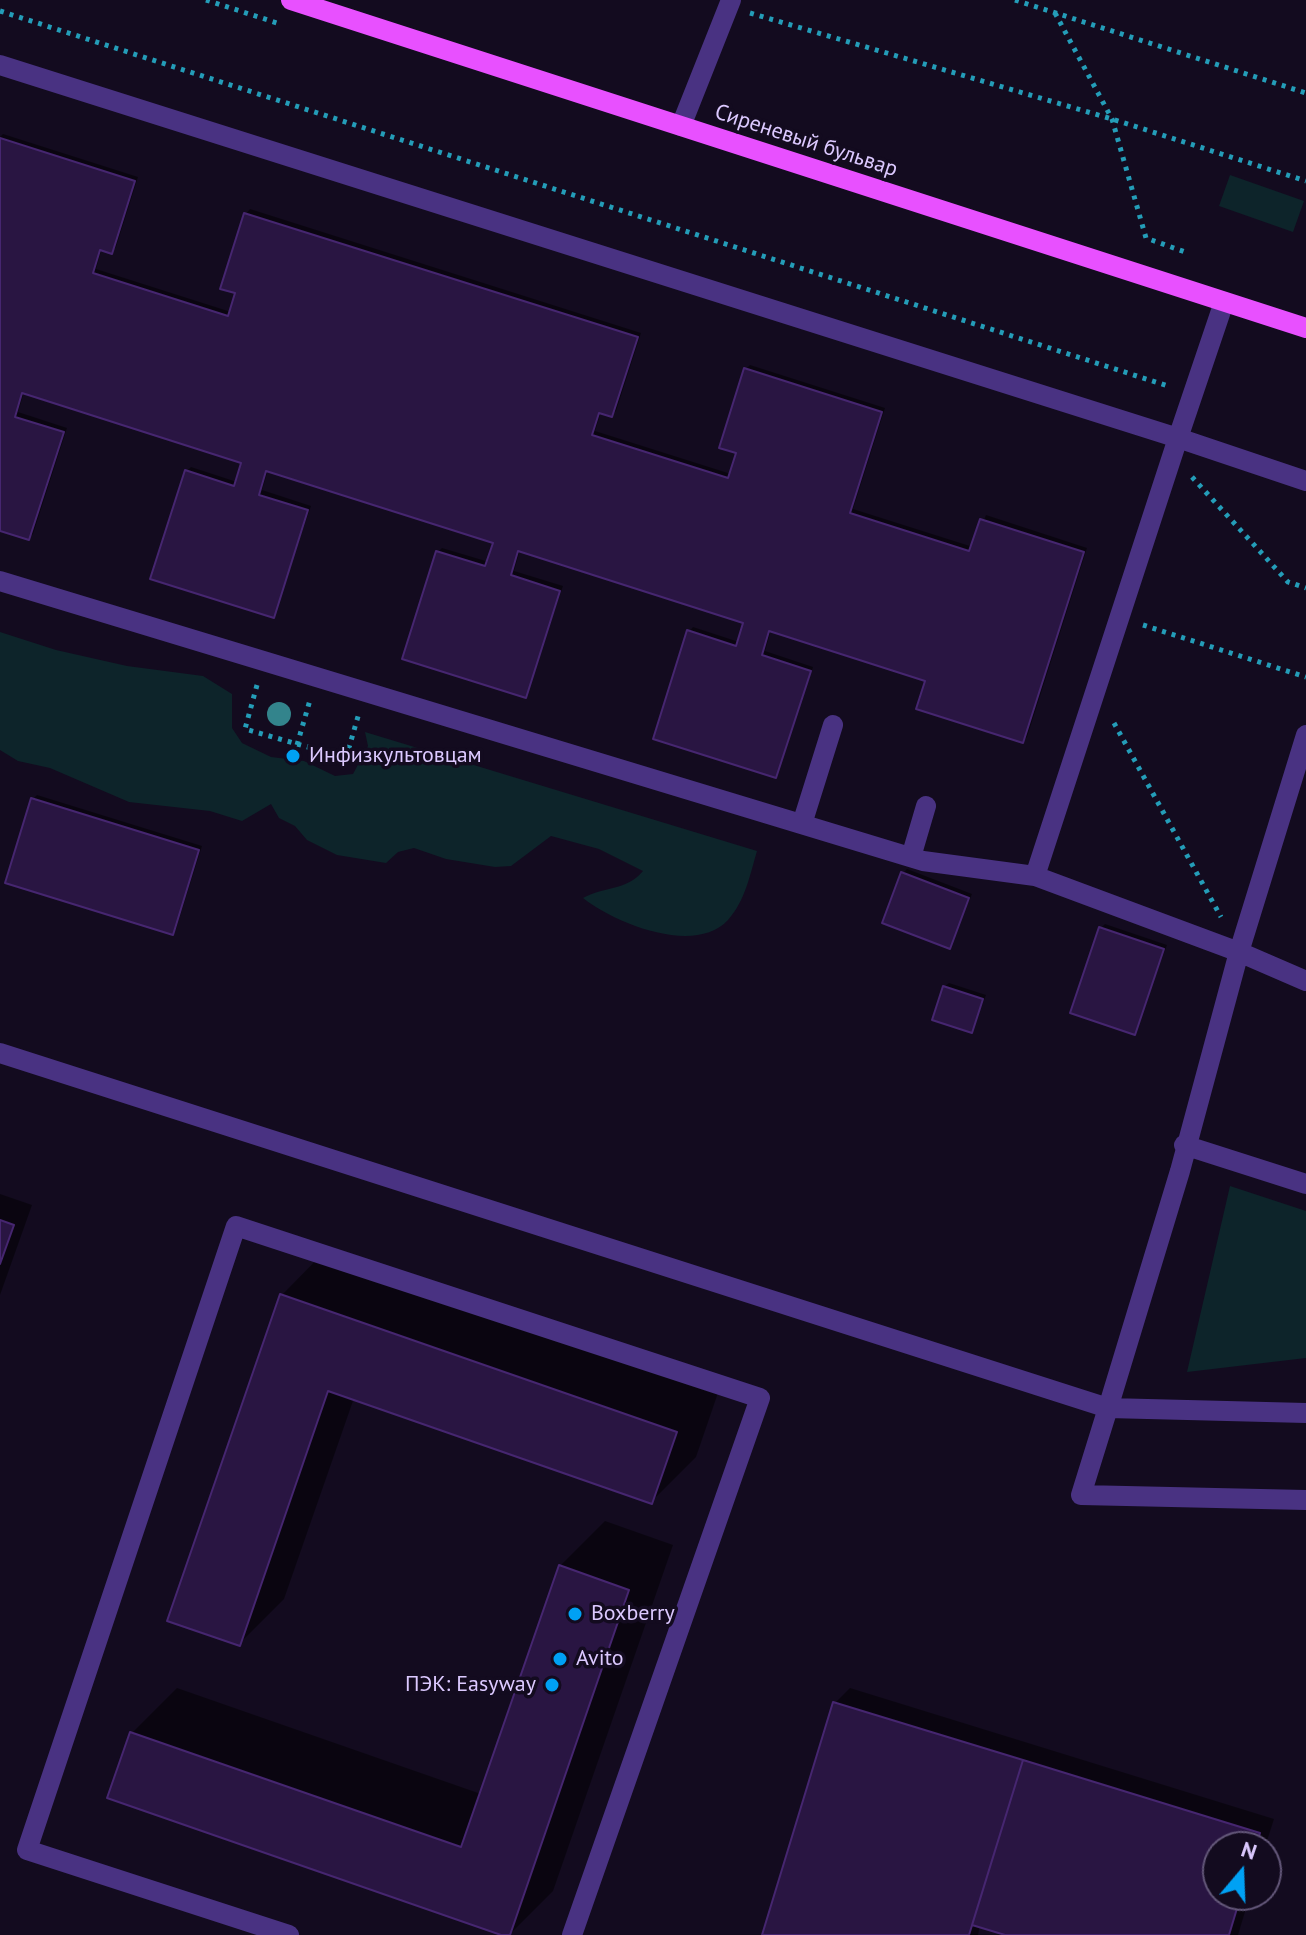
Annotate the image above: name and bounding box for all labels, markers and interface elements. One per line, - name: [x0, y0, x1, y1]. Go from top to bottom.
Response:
- street label: Сиреневый бульвар: [711, 99, 901, 183]
- place label: Инфизкультовцам: [309, 743, 482, 769]
- marker: Инфизкультовцам: [284, 747, 302, 765]
- place label: Boxberry: [591, 1601, 675, 1627]
- marker: Boxberry: [566, 1605, 584, 1623]
- place label: Avito: [576, 1646, 624, 1672]
- marker: Avito: [551, 1650, 569, 1668]
- place label: ПЭК: Easyway: [405, 1672, 536, 1698]
- marker: ПЭК: Easyway: [543, 1676, 561, 1694]
- north arrow: [1202, 1831, 1282, 1911]
- text: N: [1238, 1835, 1261, 1866]

